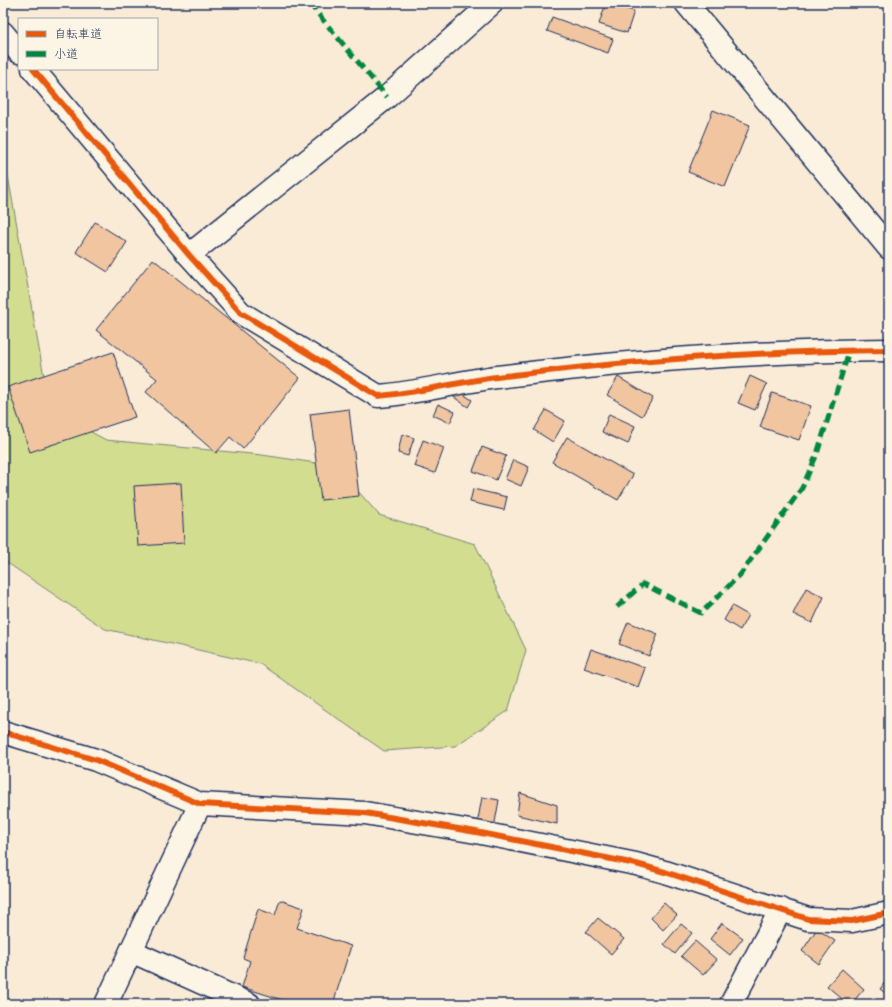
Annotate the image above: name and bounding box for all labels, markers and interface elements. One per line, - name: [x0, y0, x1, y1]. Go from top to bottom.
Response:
- legend: [18, 18, 158, 70]
- text: 自転車道: [54, 25, 102, 41]
- text: 小道: [54, 45, 78, 61]

